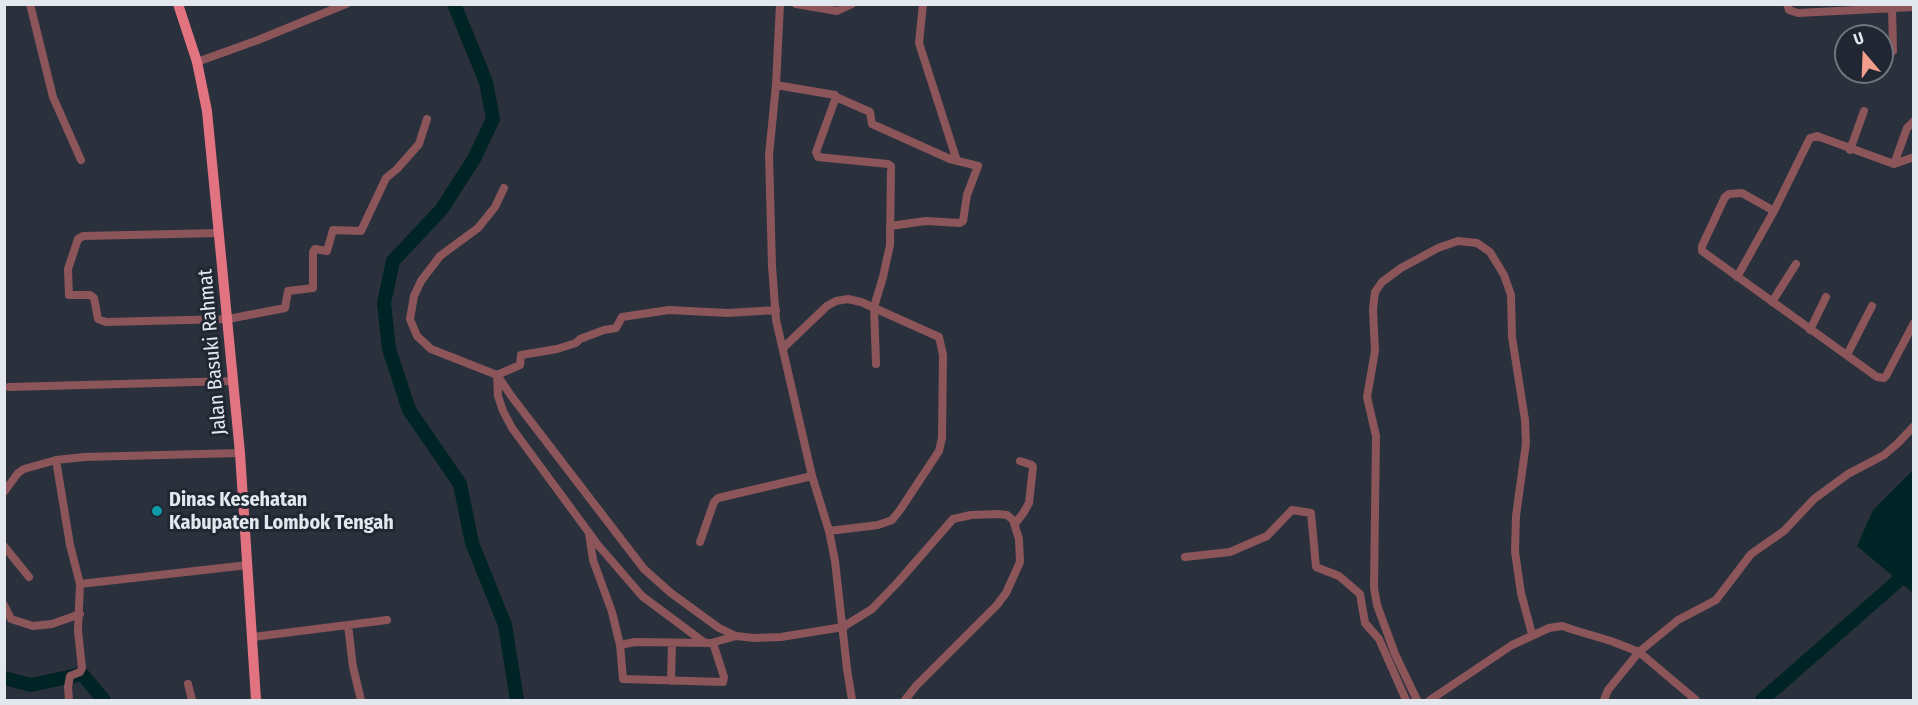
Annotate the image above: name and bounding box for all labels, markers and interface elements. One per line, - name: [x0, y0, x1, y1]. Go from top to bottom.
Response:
- north arrow: [1834, 24, 1894, 84]
- text: U: [1851, 28, 1866, 49]
- street label: Jalan Basuki Rahmat: [194, 268, 232, 436]
- place label: Dinas Kesehatan Kabupaten Lombok Tengah: [169, 488, 394, 535]
- marker: Dinas Kesehatan Kabupaten Lombok Tengah: [150, 504, 164, 518]

